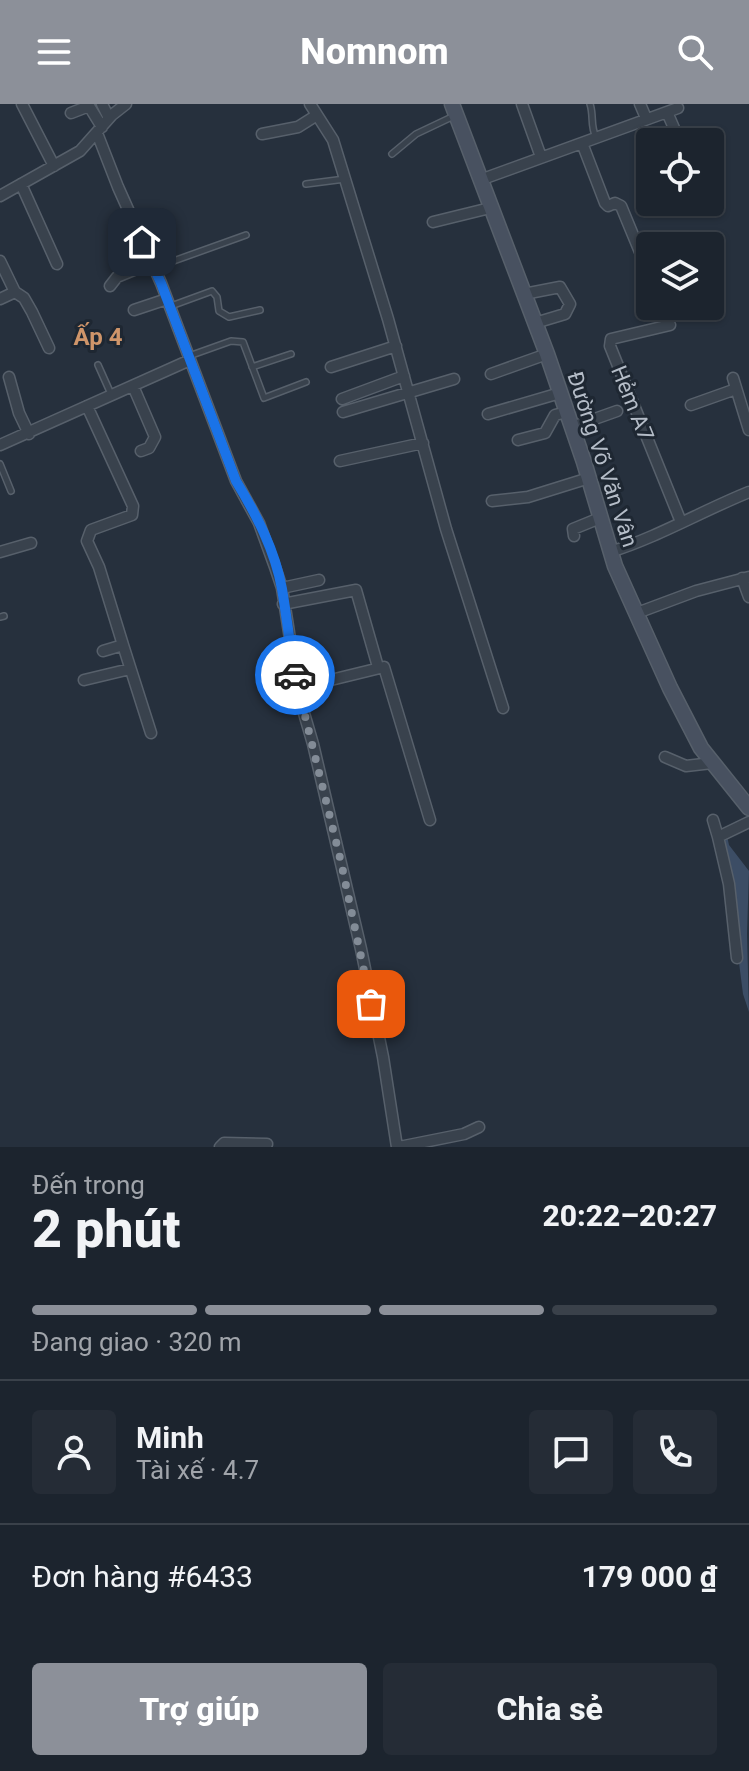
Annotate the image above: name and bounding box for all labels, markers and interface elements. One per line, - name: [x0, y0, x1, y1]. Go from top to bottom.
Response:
- icon: menu: [32, 30, 76, 74]
- icon: search: [673, 30, 717, 74]
- text: Nomnom: [300, 31, 449, 73]
- map controls: [636, 128, 724, 320]
- button: locate: [636, 128, 724, 216]
- pin: [108, 208, 176, 276]
- icon: home: [120, 220, 164, 264]
- button: layers: [636, 232, 724, 320]
- district label: Ấp 4: [74, 322, 123, 351]
- street label: Hẻm A7: [606, 362, 659, 444]
- street label: Đường Võ Văn Vân: [562, 368, 643, 550]
- courier: [255, 635, 335, 715]
- icon: car: [273, 653, 317, 697]
- pin: [337, 970, 405, 1038]
- icon: bag: [349, 982, 393, 1026]
- text: Đến trong: [32, 1170, 145, 1200]
- text: 20:22–20:27: [542, 1198, 717, 1233]
- text: 2 phút: [32, 1199, 180, 1260]
- text: Đang giao · 320 m: [32, 1327, 242, 1357]
- button: person: [32, 1410, 116, 1494]
- button: chat: [529, 1410, 613, 1494]
- button: phone: [633, 1410, 717, 1494]
- text: Minh: [136, 1420, 204, 1455]
- text: Tài xế · 4.7: [136, 1455, 259, 1485]
- text: Đơn hàng #6433: [32, 1559, 253, 1594]
- text: 179 000 ₫: [581, 1559, 717, 1594]
- button: Trợ giúp: [32, 1663, 367, 1755]
- button: Chia sẻ: [383, 1663, 717, 1755]

